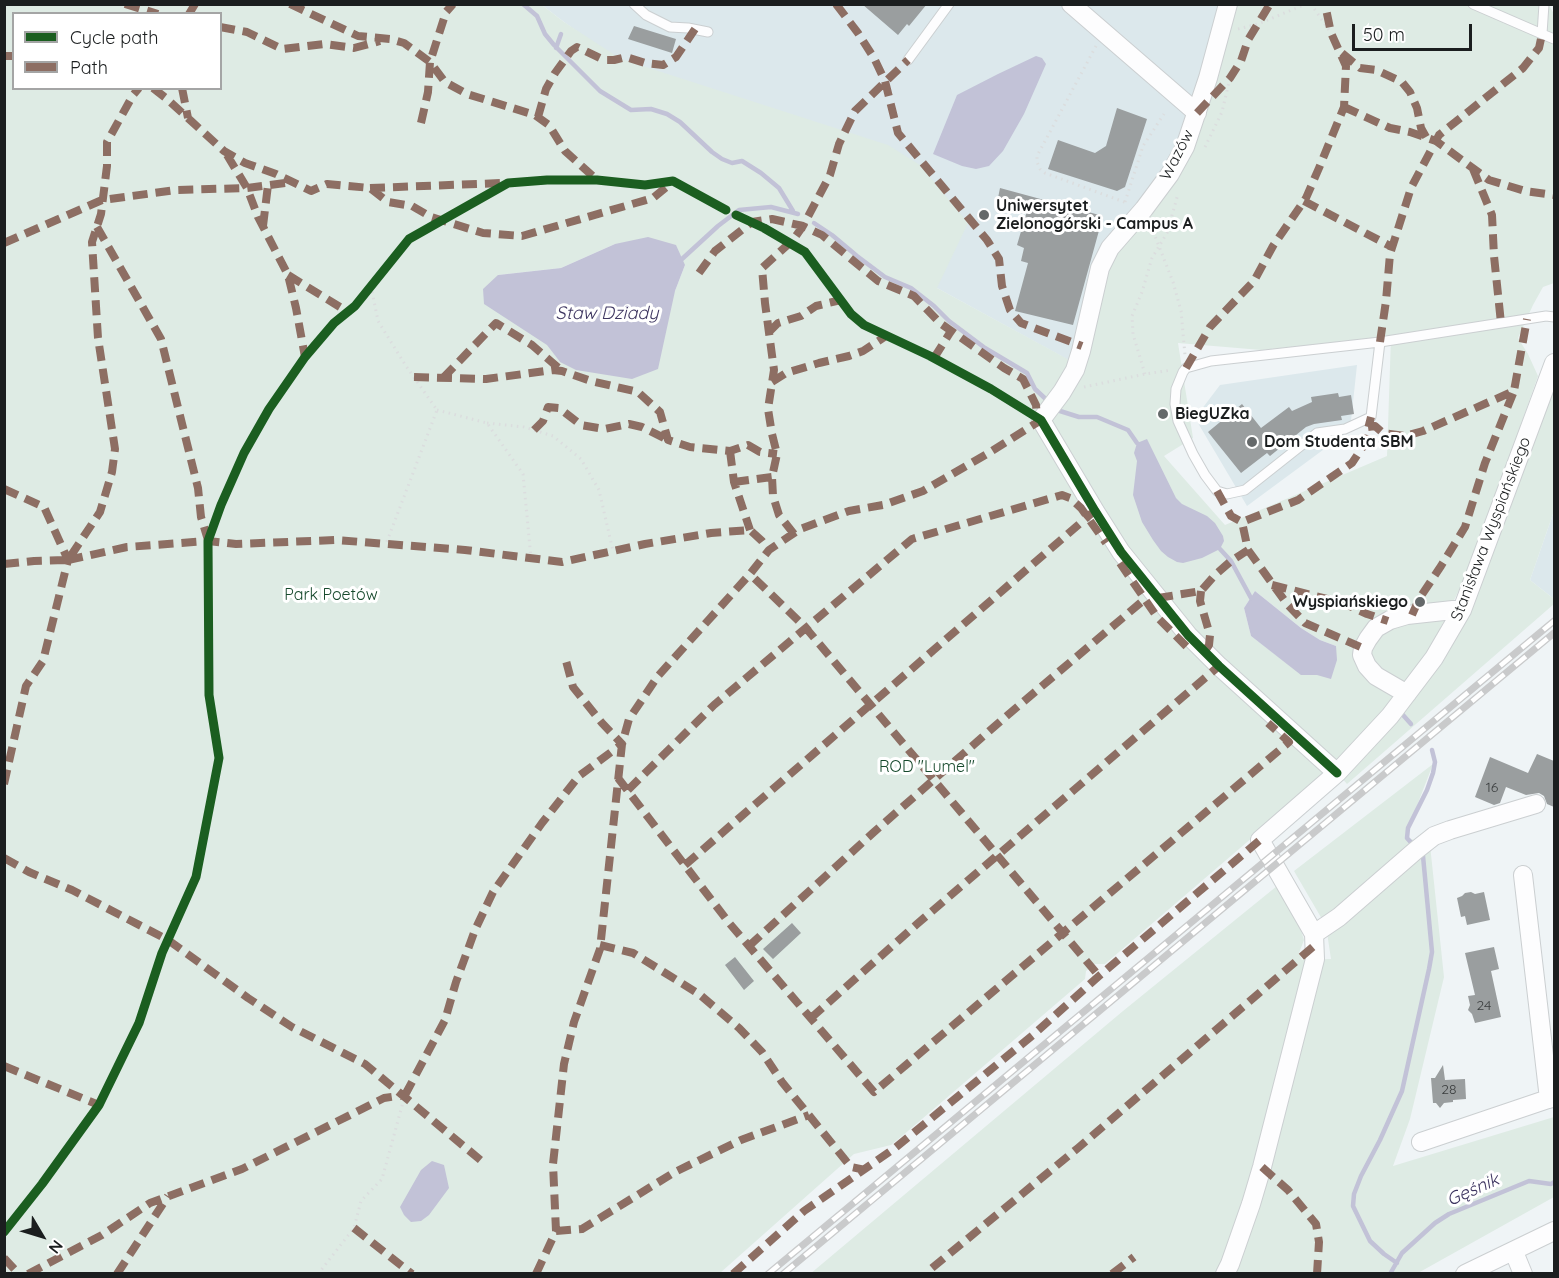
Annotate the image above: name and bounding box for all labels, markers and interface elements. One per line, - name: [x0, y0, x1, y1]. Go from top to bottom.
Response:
- legend: [12, 12, 222, 90]
- scale bar: [1355, 12, 1475, 50]
- text: 50 m: [1363, 23, 1405, 46]
- text: Cycle path: [70, 26, 158, 49]
- text: Path: [70, 56, 108, 79]
- street label: Wazów: [1156, 126, 1198, 184]
- place label: Uniwersytet Zielonogórski - Campus A: [996, 196, 1193, 234]
- marker: Uniwersytet Zielonogórski - Campus A: [977, 208, 991, 222]
- water label: Staw Dziady: [556, 303, 658, 325]
- place label: BiegUZka: [1175, 404, 1250, 424]
- marker: BiegUZka: [1156, 407, 1170, 421]
- place label: Dom Studenta SBM: [1264, 432, 1414, 452]
- street label: Stanisława Wyspiańskiego: [1447, 434, 1535, 624]
- marker: Dom Studenta SBM: [1245, 435, 1259, 449]
- park label: Park Poetów: [284, 585, 378, 605]
- place label: Wyspiańskiego: [1293, 592, 1408, 612]
- marker: Wyspiańskiego: [1413, 595, 1427, 609]
- park label: ROD "Lumel": [879, 757, 975, 777]
- house number: 16: [1486, 780, 1498, 796]
- house number: 24: [1477, 998, 1491, 1014]
- house number: 28: [1441, 1082, 1457, 1098]
- water label: Gęśnik: [1443, 1169, 1503, 1211]
- north arrow: [12, 1206, 72, 1266]
- text: N: [45, 1236, 68, 1258]

